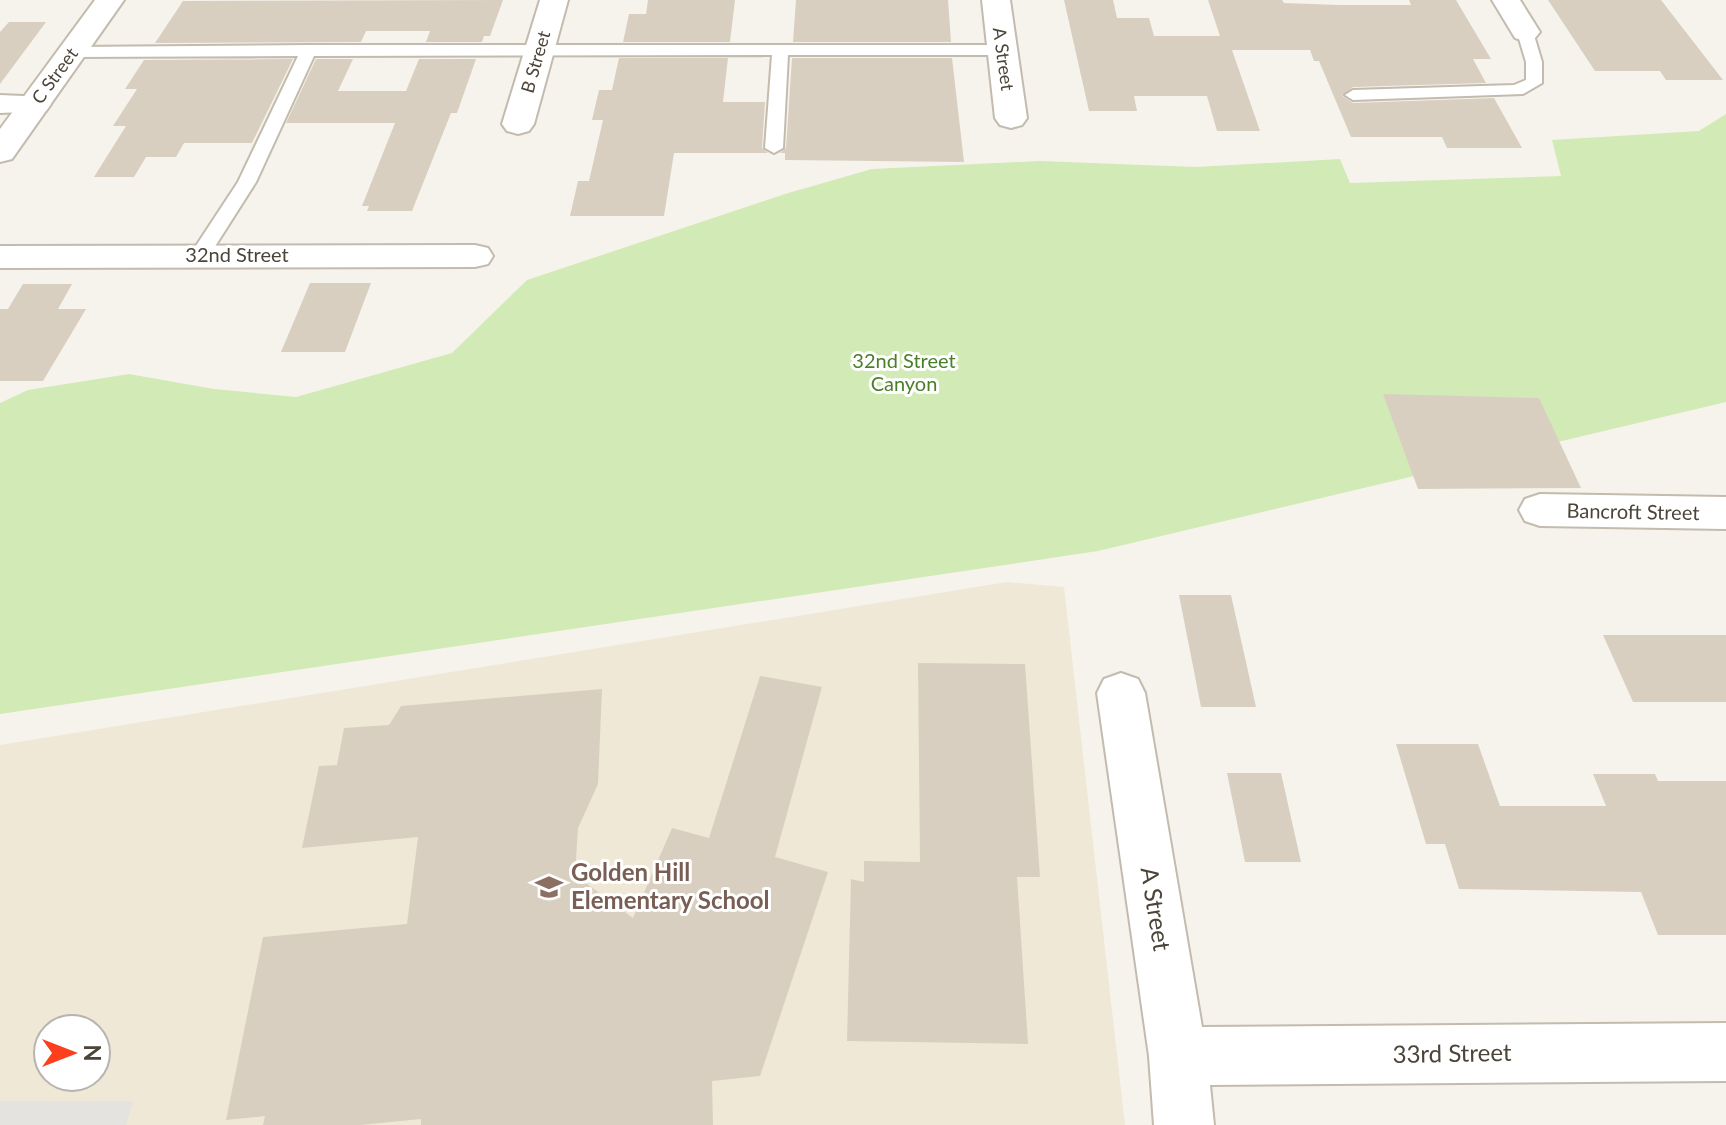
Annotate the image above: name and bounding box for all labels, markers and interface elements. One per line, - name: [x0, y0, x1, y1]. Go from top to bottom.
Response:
- street label: A Street: [989, 26, 1019, 92]
- street label: B Street: [516, 28, 555, 95]
- street label: C Street: [26, 43, 82, 108]
- street label: 32nd Street: [185, 242, 289, 266]
- park label: 32nd Street Canyon: [852, 348, 956, 395]
- street label: Bancroft Street: [1566, 498, 1700, 524]
- place label: Golden Hill Elementary School: [571, 857, 770, 914]
- street label: A Street: [1136, 865, 1177, 953]
- school or university icon: Golden Hill Elementary School: [534, 872, 564, 902]
- north arrow: [32, 1013, 112, 1093]
- street label: 33rd Street: [1392, 1037, 1512, 1068]
- text: N: [79, 1045, 106, 1061]

